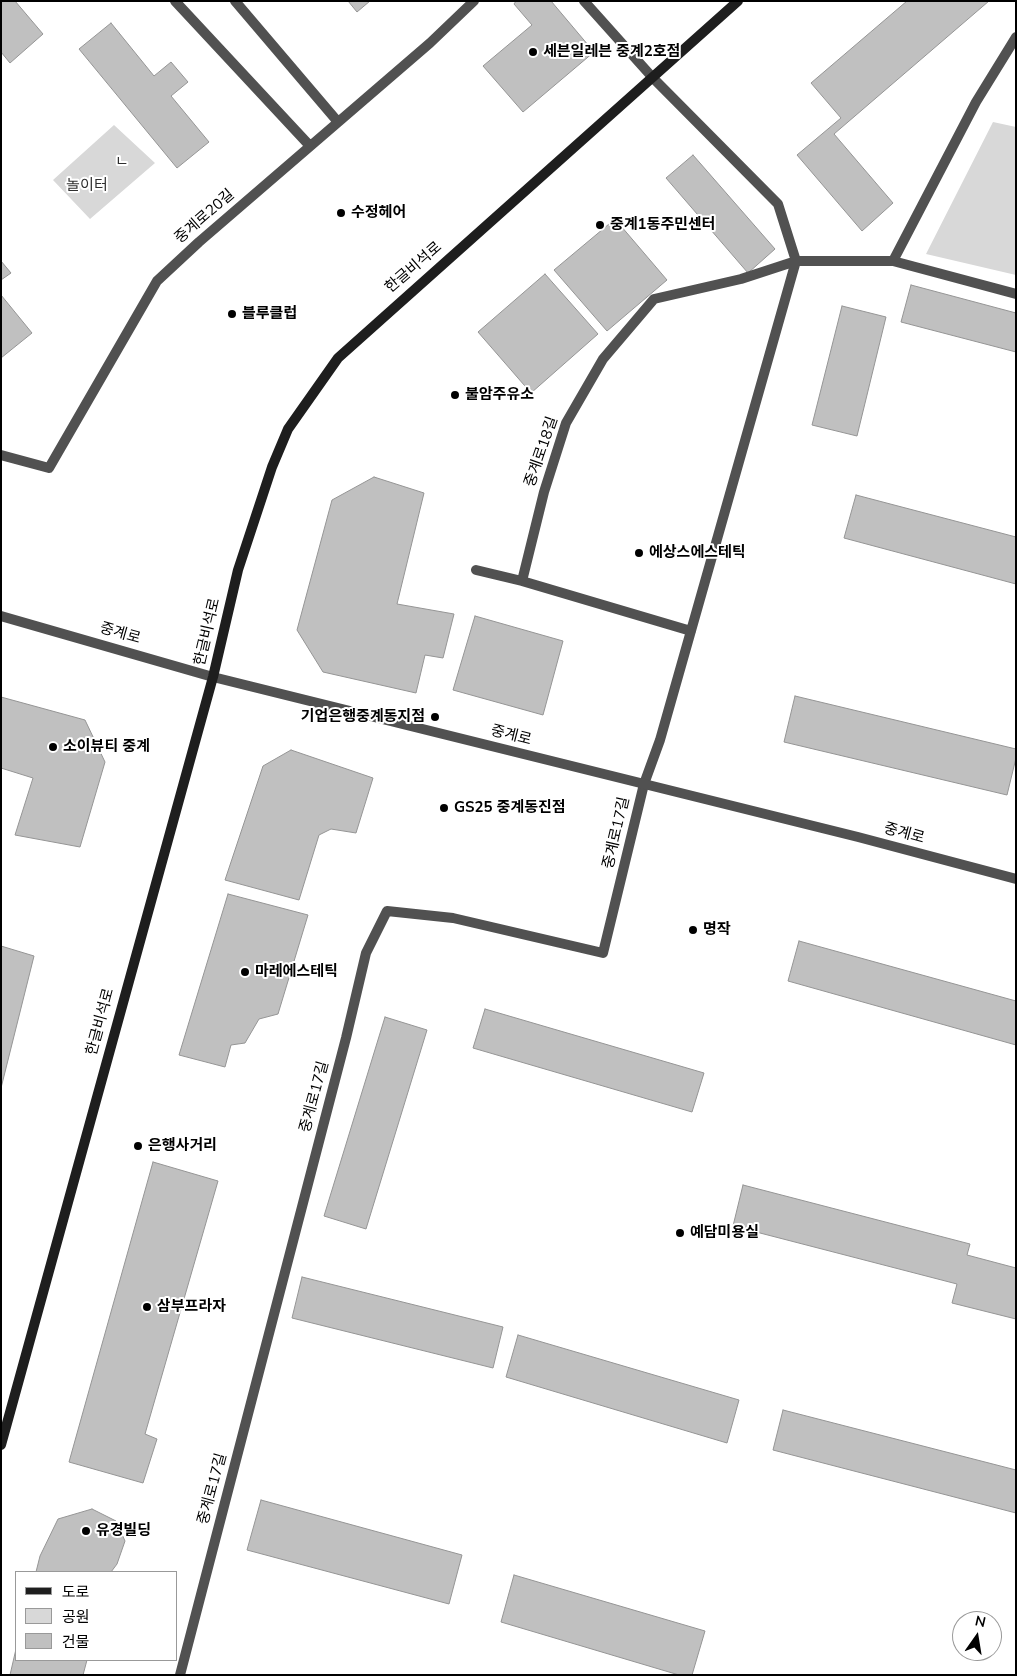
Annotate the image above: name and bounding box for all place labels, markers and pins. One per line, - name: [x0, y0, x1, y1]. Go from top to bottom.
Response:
- place label: 세븐일레븐 중계2호점: [543, 43, 680, 61]
- marker: 세븐일레븐 중계2호점: [527, 46, 539, 58]
- place label: 수정헤어: [351, 204, 406, 222]
- marker: 수정헤어: [335, 207, 347, 219]
- place label: 중계1동주민센터: [610, 216, 716, 234]
- marker: 중계1동주민센터: [594, 219, 606, 231]
- place label: 블루클럽: [242, 305, 297, 323]
- marker: 블루클럽: [226, 308, 238, 320]
- place label: 불암주유소: [465, 386, 534, 404]
- marker: 불암주유소: [449, 389, 461, 401]
- place label: 에상스에스테틱: [649, 544, 746, 562]
- marker: 에상스에스테틱: [633, 547, 645, 559]
- place label: 기업은행중계동지점: [301, 708, 425, 726]
- marker: 기업은행중계동지점: [429, 711, 441, 723]
- place label: 소이뷰티 중계: [63, 738, 150, 756]
- marker: 소이뷰티 중계: [47, 741, 59, 753]
- place label: GS25 중계동진점: [454, 799, 566, 817]
- marker: GS25 중계동진점: [438, 802, 450, 814]
- place label: 명작: [703, 921, 731, 939]
- marker: 명작: [687, 924, 699, 936]
- place label: 마레에스테틱: [255, 963, 338, 981]
- marker: 마레에스테틱: [239, 966, 251, 978]
- place label: 은행사거리: [148, 1137, 217, 1155]
- marker: 은행사거리: [132, 1140, 144, 1152]
- place label: 예담미용실: [690, 1224, 759, 1242]
- marker: 예담미용실: [674, 1227, 686, 1239]
- place label: 삼부프라자: [157, 1298, 226, 1316]
- marker: 삼부프라자: [141, 1301, 153, 1313]
- place label: 유경빌딩: [96, 1522, 151, 1540]
- marker: 유경빌딩: [80, 1525, 92, 1537]

